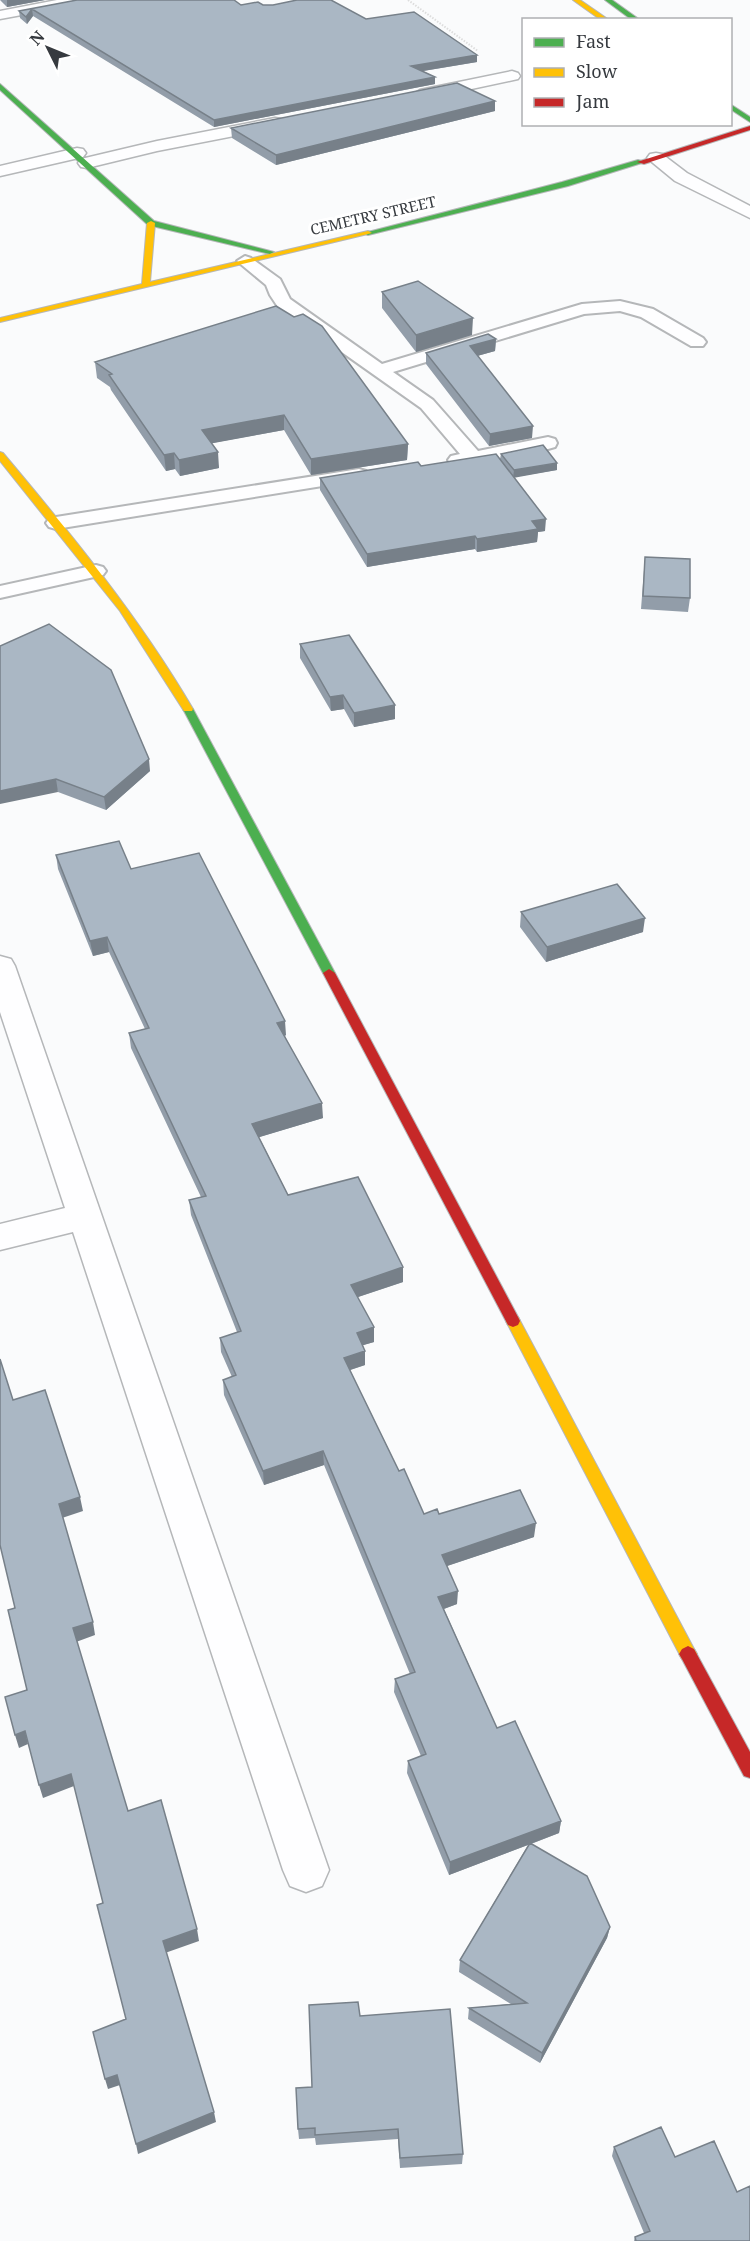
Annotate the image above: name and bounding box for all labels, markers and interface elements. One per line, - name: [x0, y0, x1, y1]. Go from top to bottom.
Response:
- north arrow: [18, 18, 78, 78]
- legend: [522, 18, 732, 126]
- text: N: [25, 25, 50, 50]
- text: Fast: [576, 29, 611, 53]
- text: Slow: [576, 59, 618, 83]
- text: Jam: [575, 89, 610, 113]
- street label: CEMETRY STREET: [308, 191, 438, 239]

